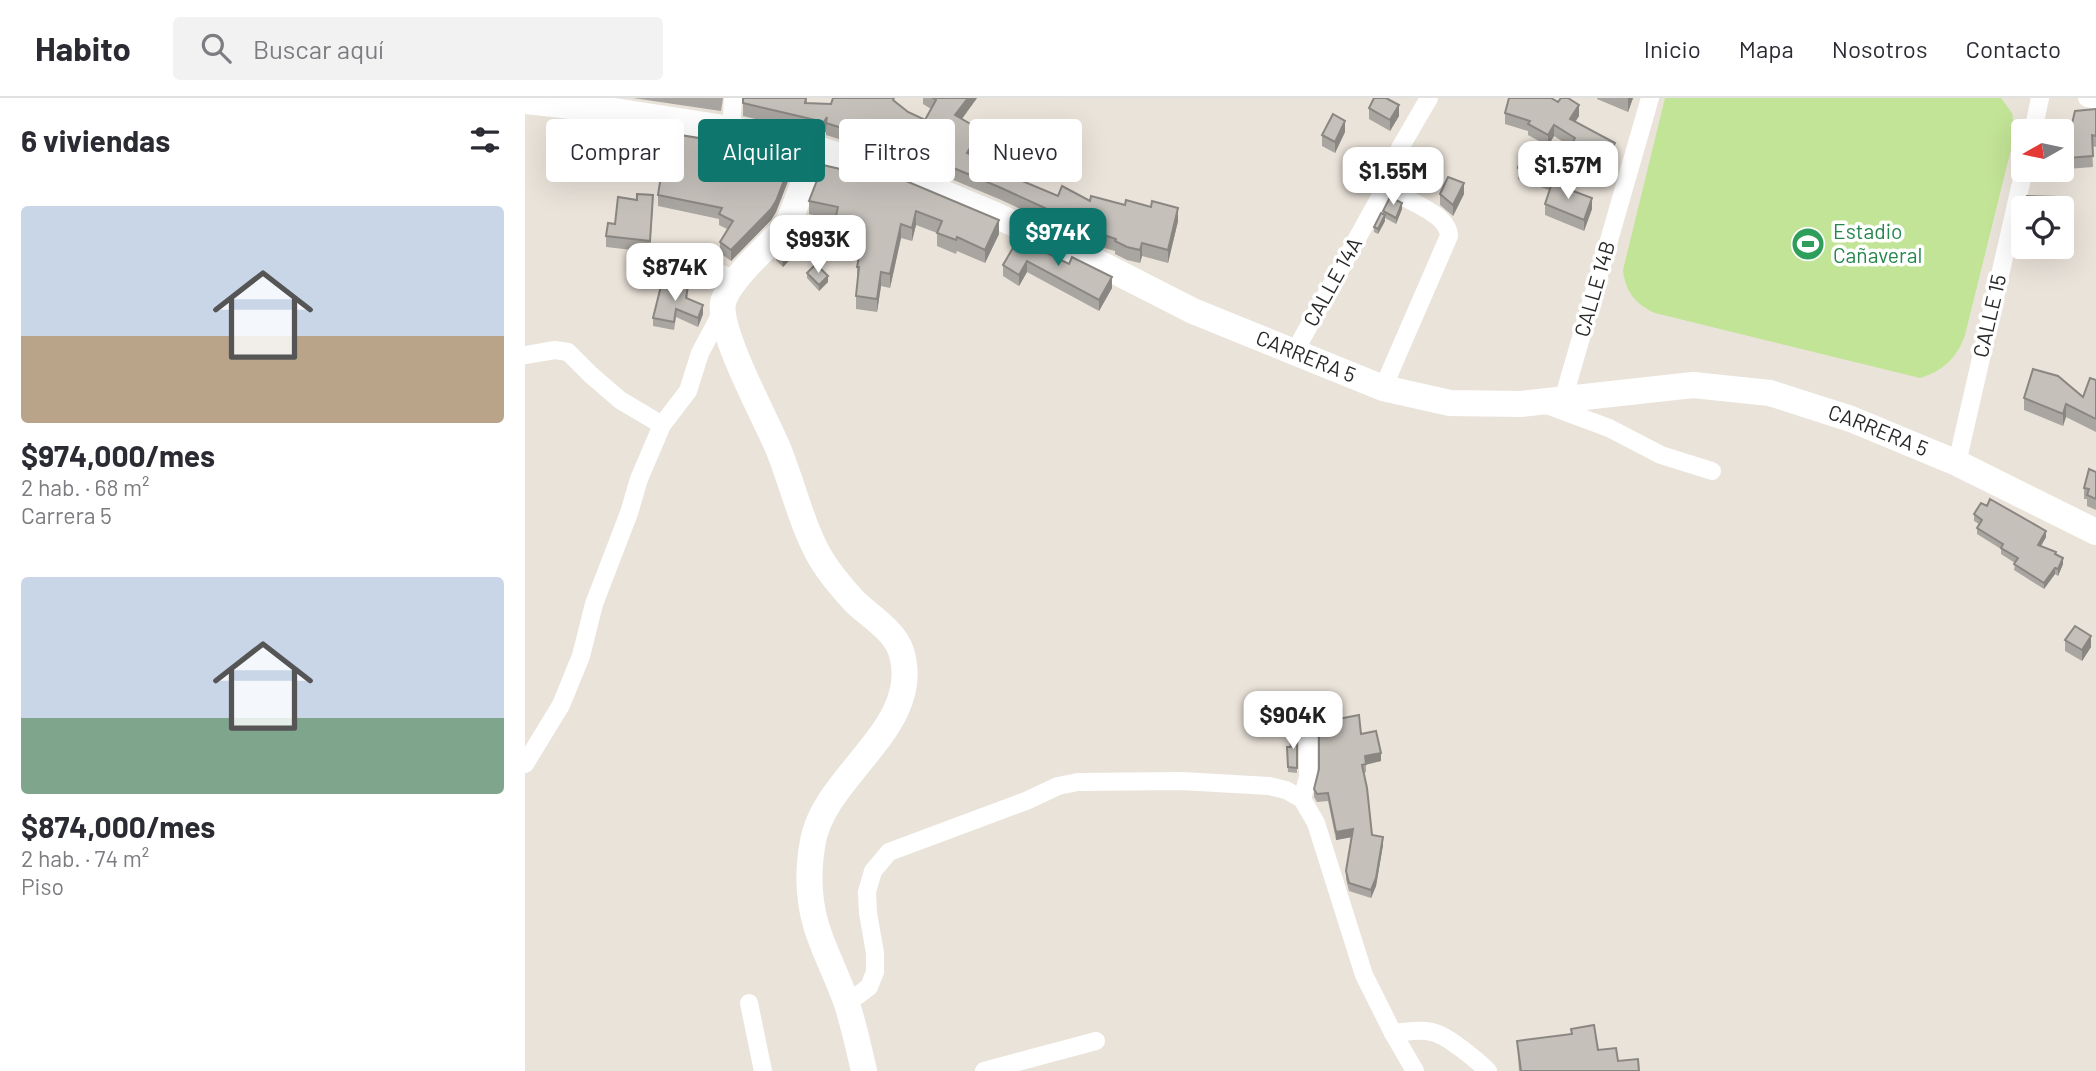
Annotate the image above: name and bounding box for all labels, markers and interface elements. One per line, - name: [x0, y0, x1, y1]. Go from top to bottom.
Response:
- search box: [173, 17, 663, 80]
- text: Habito: [35, 28, 131, 68]
- icon: search: [197, 29, 235, 67]
- text: Buscar aquí: [253, 33, 384, 64]
- text: Inicio: [1644, 34, 1701, 63]
- text: Mapa: [1739, 34, 1794, 63]
- text: Nosotros: [1832, 34, 1928, 63]
- text: Contacto: [1966, 34, 2061, 63]
- chip: Comprar: [546, 119, 684, 182]
- chip: Alquilar: [698, 119, 825, 182]
- chip: Filtros: [839, 119, 955, 182]
- chip: Nuevo: [969, 119, 1082, 182]
- north arrow: [2011, 119, 2074, 182]
- map controls: [2011, 119, 2074, 259]
- icon: filters: [466, 121, 504, 159]
- text: 6 viviendas: [21, 122, 170, 158]
- pin: $1.57M: [1511, 141, 1625, 201]
- pin: $1.55M: [1336, 148, 1450, 207]
- text: $1.57M: [1534, 150, 1602, 178]
- text: $1.55M: [1359, 156, 1427, 184]
- button: locate: [2011, 196, 2074, 259]
- pin: $974K: [1009, 208, 1107, 268]
- pin: $993K: [769, 216, 867, 275]
- text: $974K: [1025, 217, 1091, 245]
- place label: Estadio Cañaveral: [1833, 218, 1922, 267]
- text: $993K: [786, 224, 850, 252]
- sports icon: Estadio Cañaveral: [1789, 225, 1827, 263]
- street label: CALLE 14A: [1297, 232, 1366, 330]
- street label: CALLE 14B: [1568, 238, 1619, 339]
- pin: $874K: [626, 244, 724, 303]
- icon: home: [200, 252, 326, 378]
- text: $874K: [642, 252, 708, 280]
- street label: CALLE 15: [1967, 272, 2010, 360]
- street label: CARRERA 5: [1253, 324, 1360, 387]
- street label: CARRERA 5: [1826, 399, 1932, 461]
- text: $974,000/mes: [21, 437, 215, 473]
- text: 2 hab. · 68 m²: [21, 473, 150, 501]
- text: Carrera 5: [21, 501, 112, 529]
- icon: home: [200, 623, 326, 749]
- pin: $904K: [1244, 692, 1342, 751]
- text: $904K: [1260, 700, 1326, 728]
- text: $874,000/mes: [21, 808, 215, 844]
- text: 2 hab. · 74 m²: [21, 844, 149, 872]
- text: Piso: [21, 872, 64, 900]

